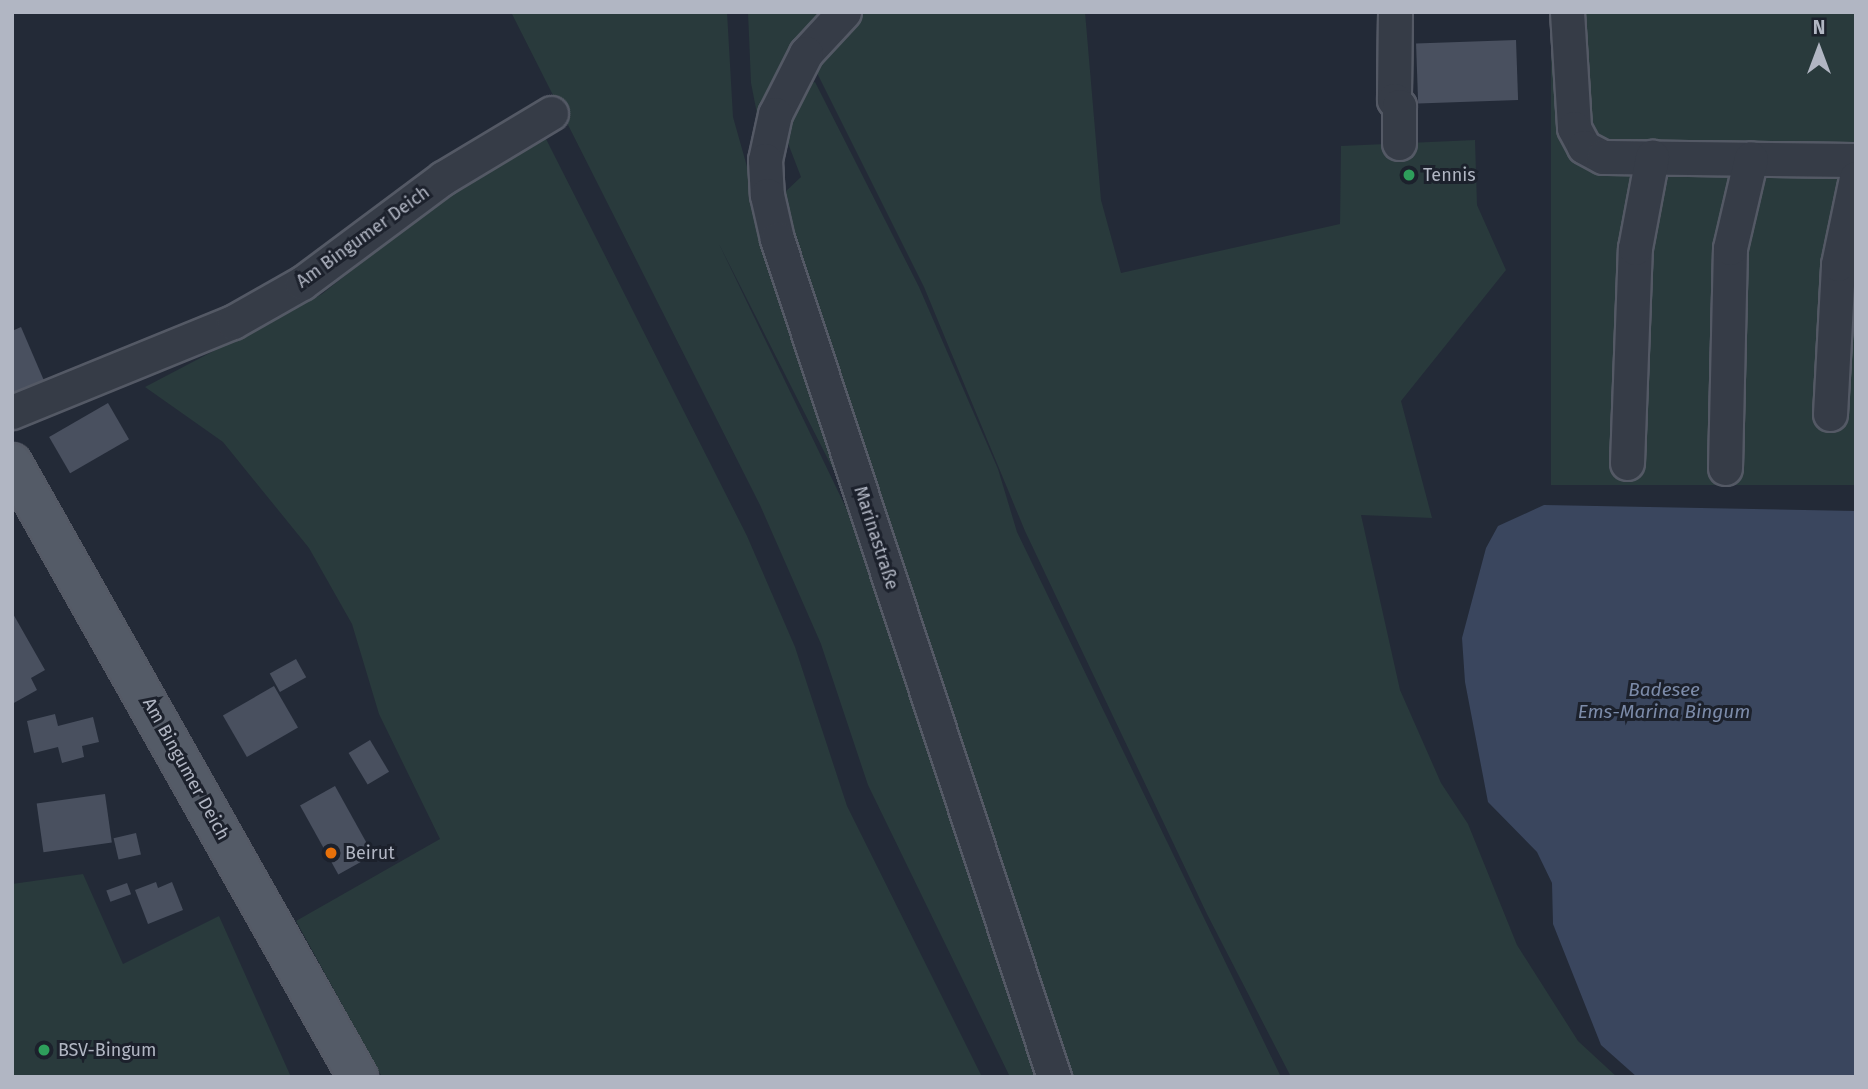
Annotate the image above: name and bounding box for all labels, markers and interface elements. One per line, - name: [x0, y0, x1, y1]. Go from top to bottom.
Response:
- north arrow: [1784, 14, 1854, 84]
- text: N: [1813, 16, 1825, 39]
- place label: Tennis: [1423, 164, 1476, 186]
- marker: Tennis: [1401, 167, 1417, 183]
- street label: Am Bingumer Deich: [292, 181, 434, 293]
- street label: Marinastraße: [849, 484, 903, 592]
- water label: Badesee Ems-Marina Bingum: [1578, 679, 1750, 723]
- street label: Am Bingumer Deich: [138, 694, 234, 844]
- place label: Beirut: [345, 842, 395, 864]
- marker: Beirut: [323, 845, 339, 861]
- place label: BSV-Bingum: [58, 1039, 156, 1061]
- marker: BSV-Bingum: [36, 1042, 52, 1058]

